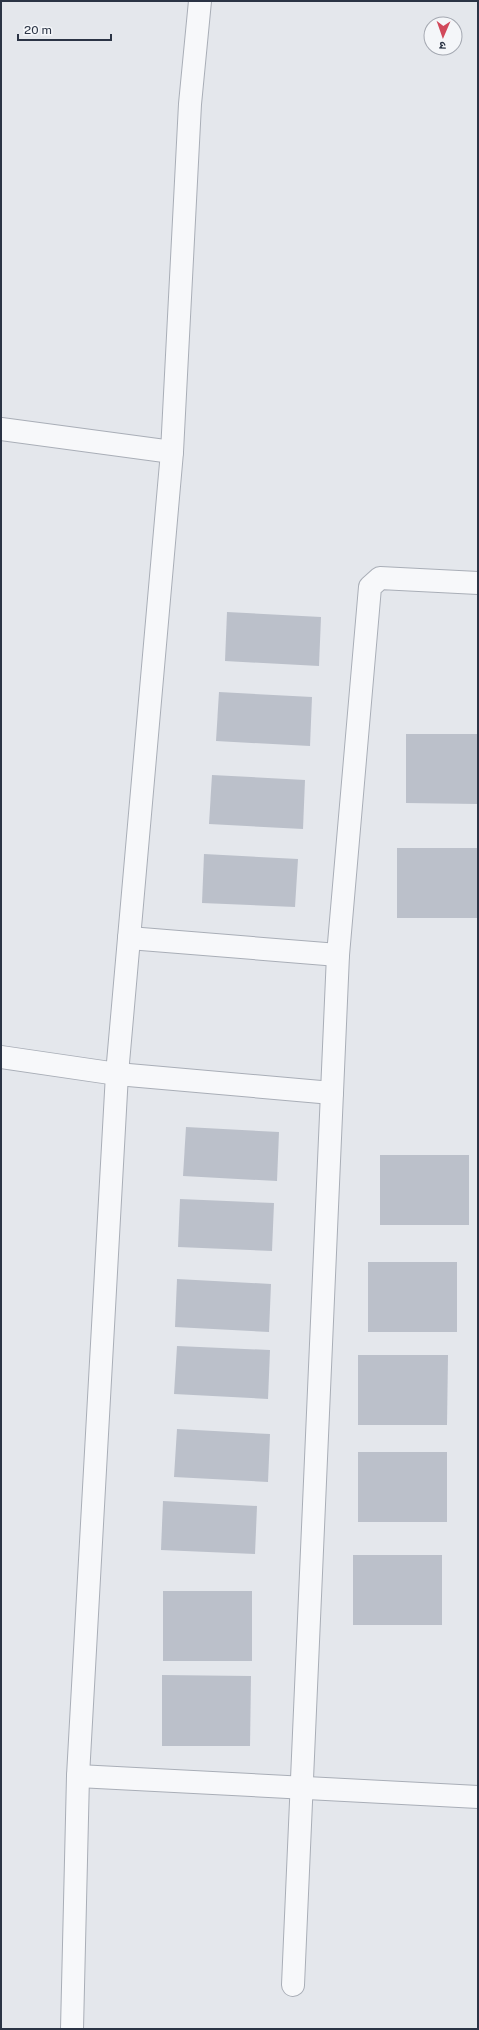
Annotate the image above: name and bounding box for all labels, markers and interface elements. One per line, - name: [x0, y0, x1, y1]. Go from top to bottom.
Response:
- scale bar: [18, 16, 111, 42]
- north arrow: [423, 16, 463, 56]
- text: 20 m: [24, 23, 52, 37]
- text: उ: [439, 40, 446, 52]

